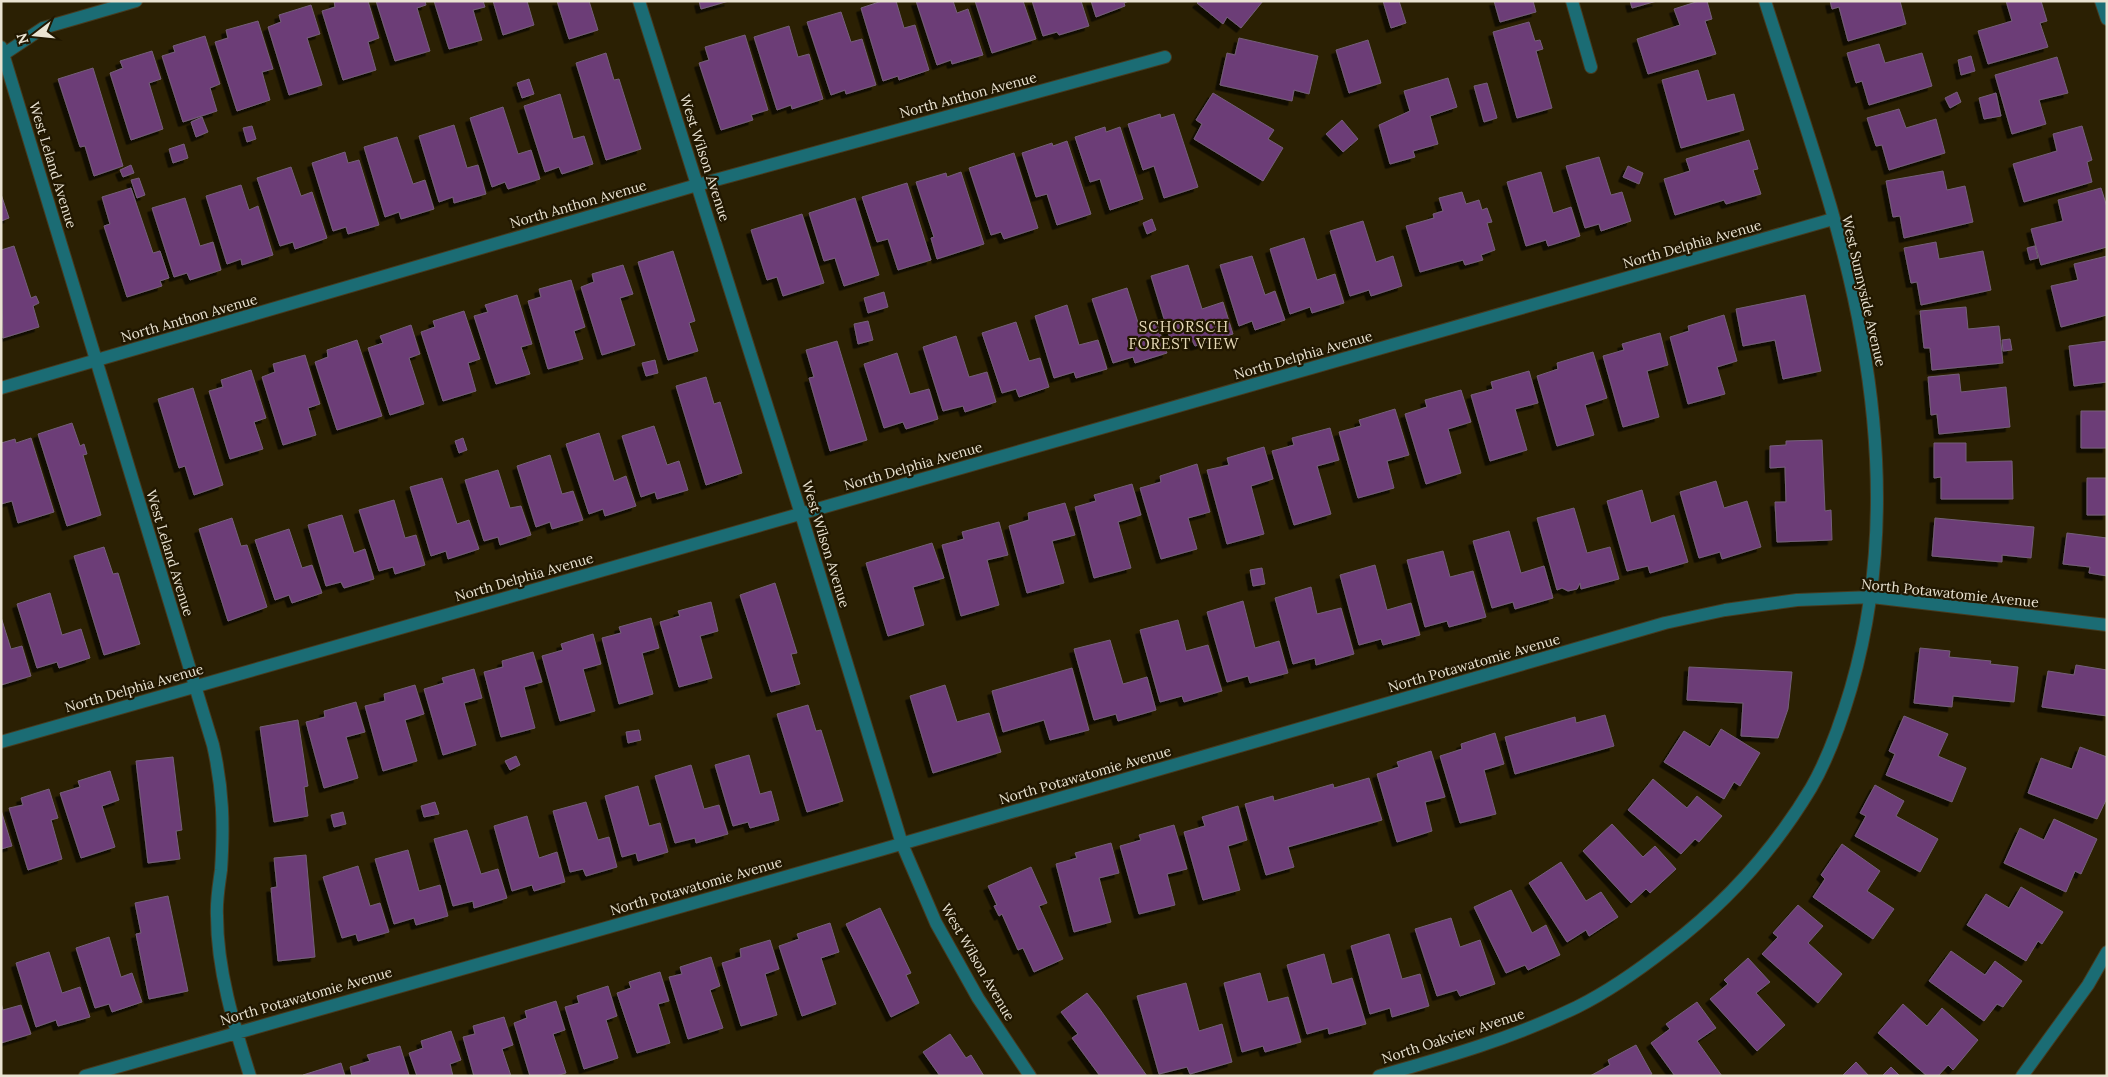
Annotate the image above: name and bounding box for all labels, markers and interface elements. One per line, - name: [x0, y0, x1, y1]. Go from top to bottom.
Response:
- north arrow: [10, 10, 60, 60]
- text: N: [12, 31, 33, 46]
- street label: North Anthon Avenue: [897, 68, 1039, 122]
- street label: West Wilson Avenue: [676, 92, 734, 224]
- street label: West Leland Avenue: [25, 100, 81, 231]
- street label: North Anthon Avenue: [508, 176, 649, 232]
- street label: West Sunnyside Avenue: [1838, 214, 1890, 369]
- street label: North Delphia Avenue: [1621, 215, 1764, 272]
- street label: North Anthon Avenue: [119, 290, 260, 346]
- district label: SCHORSCH FOREST VIEW: [1129, 317, 1239, 353]
- street label: North Delphia Avenue: [1232, 326, 1375, 383]
- street label: North Delphia Avenue: [842, 437, 985, 494]
- street label: West Wilson Avenue: [798, 478, 854, 610]
- street label: West Leland Avenue: [142, 488, 198, 619]
- street label: North Delphia Avenue: [453, 548, 596, 605]
- street label: North Potawatomie Avenue: [1860, 575, 2040, 611]
- street label: North Potawatomie Avenue: [1386, 630, 1563, 696]
- street label: North Delphia Avenue: [63, 659, 206, 716]
- street label: North Potawatomie Avenue: [997, 742, 1174, 808]
- street label: North Potawatomie Avenue: [608, 853, 785, 919]
- street label: West Wilson Avenue: [937, 900, 1019, 1024]
- street label: North Potawatomie Avenue: [218, 963, 395, 1029]
- street label: North Oakview Avenue: [1379, 1004, 1527, 1068]

